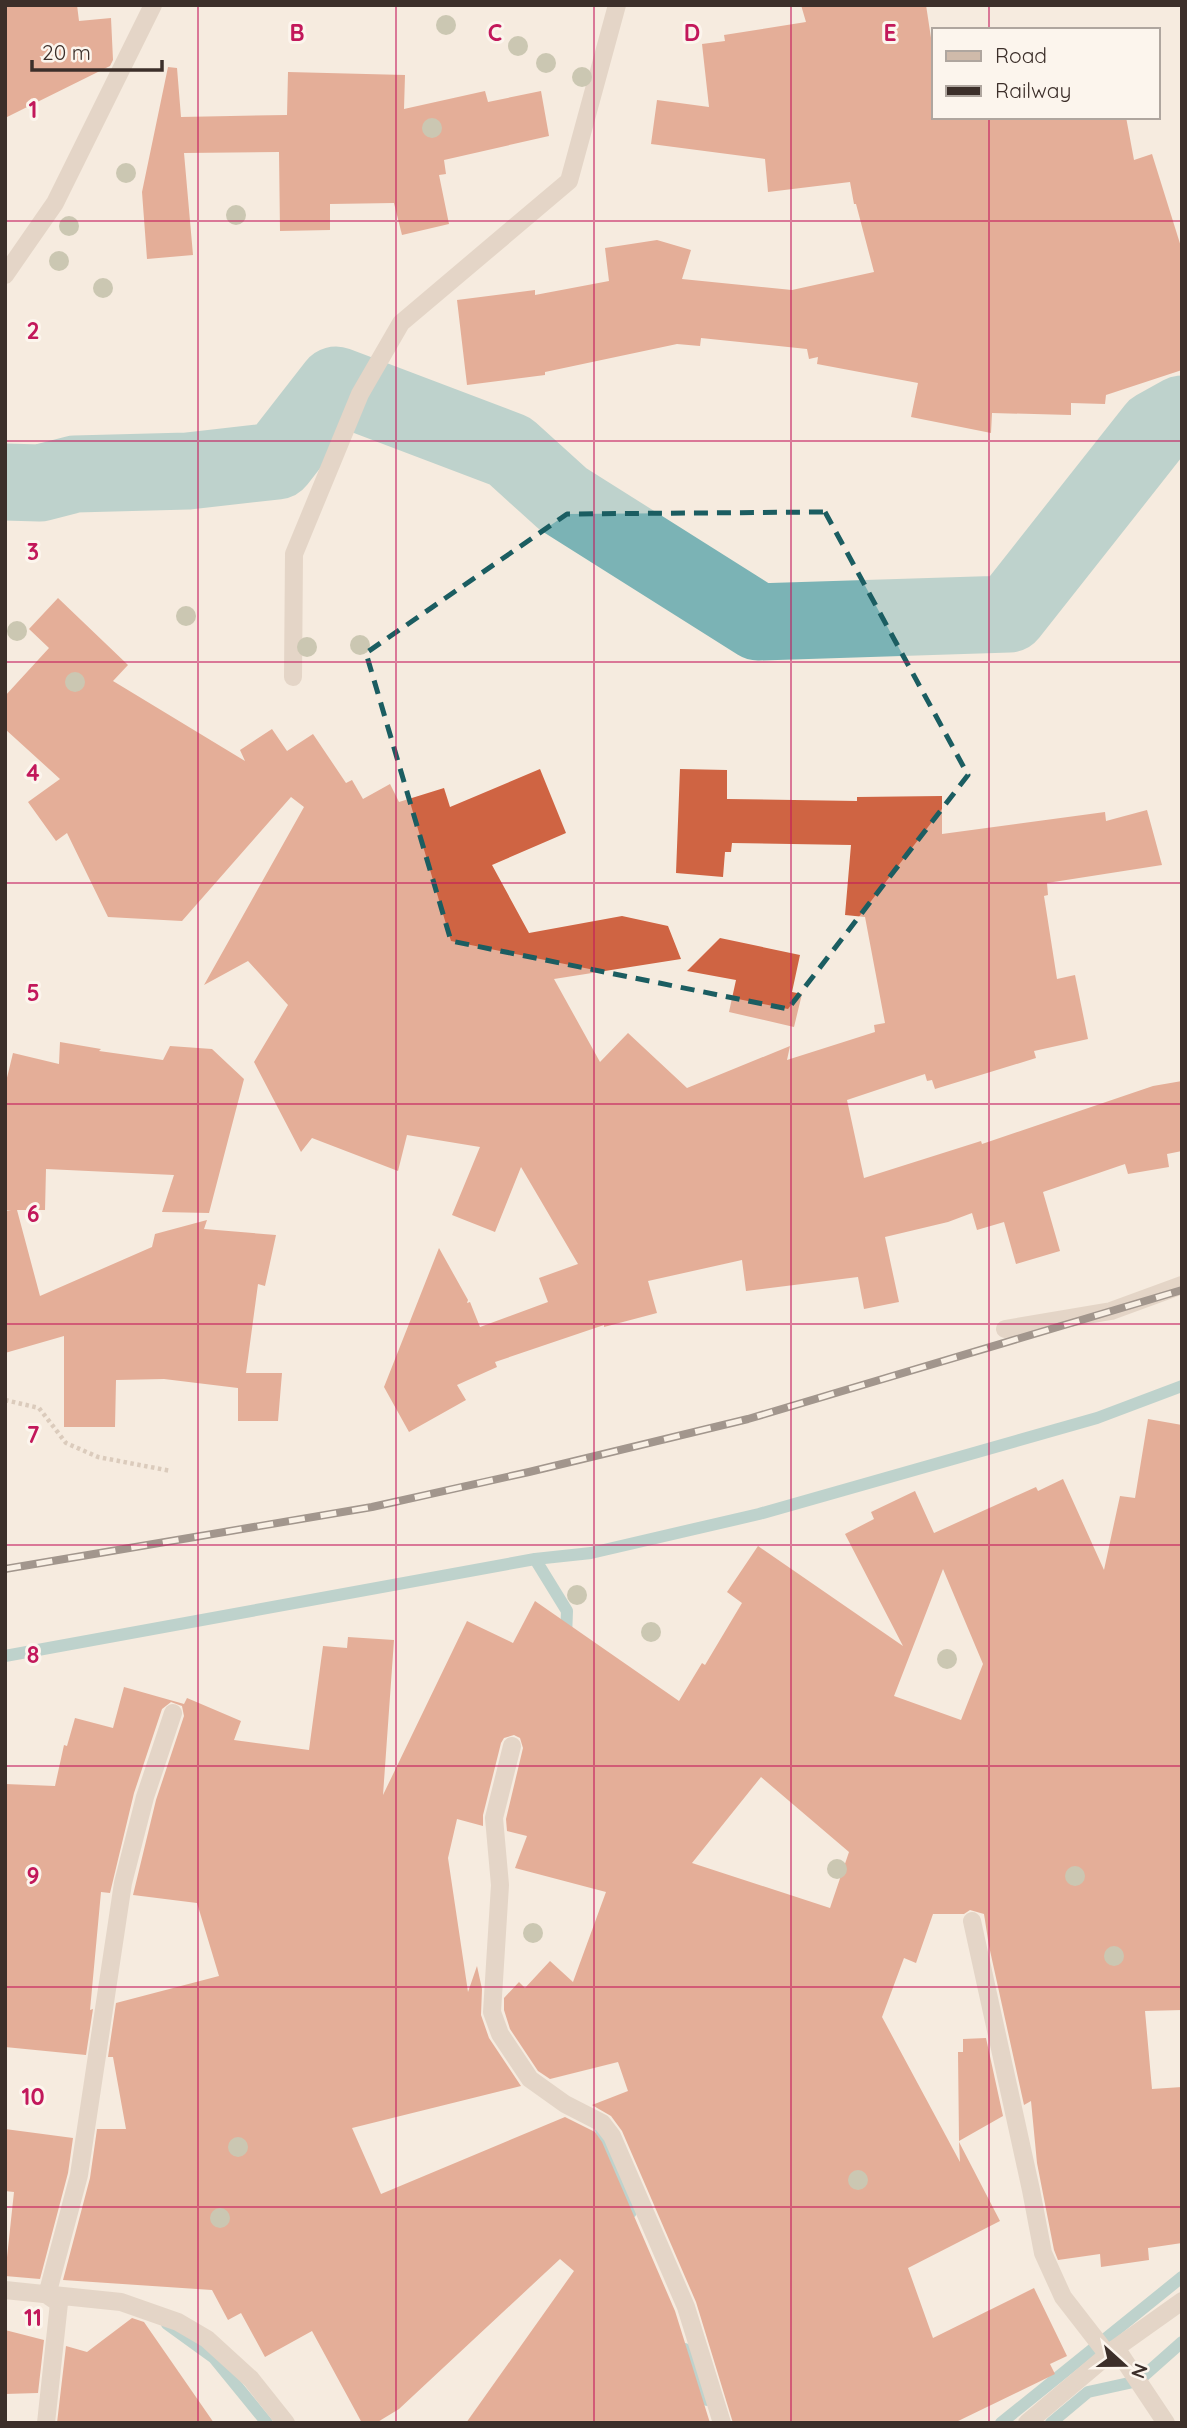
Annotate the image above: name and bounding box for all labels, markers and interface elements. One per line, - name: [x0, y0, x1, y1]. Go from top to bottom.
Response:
- text: B: [289, 18, 305, 47]
- text: C: [488, 18, 502, 47]
- text: D: [684, 18, 700, 47]
- text: E: [883, 18, 897, 47]
- scale bar: [32, 28, 161, 72]
- legend: [932, 28, 1159, 119]
- text: 20 m: [42, 39, 91, 65]
- text: Road: [995, 42, 1047, 68]
- text: Railway: [995, 77, 1071, 103]
- text: 1: [29, 95, 37, 124]
- text: 2: [26, 316, 40, 345]
- text: 3: [27, 537, 39, 566]
- text: 4: [26, 758, 40, 787]
- text: 5: [26, 978, 40, 1007]
- text: 6: [27, 1199, 39, 1228]
- text: 7: [27, 1420, 40, 1449]
- text: 8: [27, 1640, 39, 1669]
- text: 9: [26, 1861, 40, 1890]
- text: 10: [21, 2082, 45, 2111]
- text: 11: [24, 2303, 42, 2332]
- north arrow: [1089, 2330, 1159, 2400]
- text: N: [1126, 2360, 1154, 2382]

